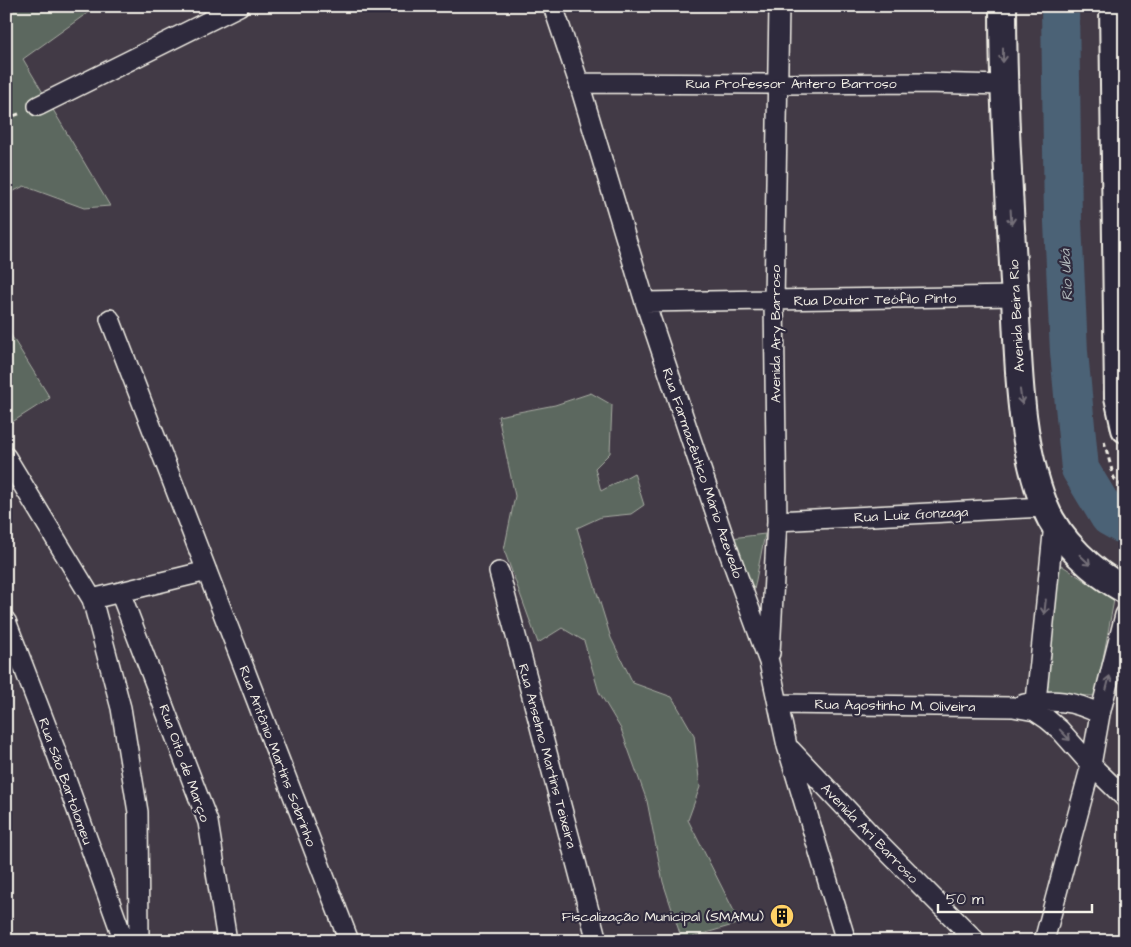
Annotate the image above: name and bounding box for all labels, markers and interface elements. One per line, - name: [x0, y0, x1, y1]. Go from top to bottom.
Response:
- one-way arrow: [998, 46, 1008, 63]
- street label: Rua Professor Antero Barroso: [685, 74, 897, 94]
- one-way arrow: [1006, 209, 1015, 225]
- water label: Rio Ubá: [1055, 247, 1078, 301]
- street label: Avenida Beira Rio: [1004, 259, 1030, 373]
- street label: Avenida Ary Barroso: [766, 265, 786, 403]
- street label: Rua Doutor Teófilo Pinto: [794, 289, 957, 311]
- street label: Rua Farmacêutico Mário Azevedo: [657, 365, 748, 581]
- one-way arrow: [1017, 389, 1027, 405]
- street label: Rua Luiz Gonzaga: [853, 502, 969, 528]
- one-way arrow: [1079, 554, 1091, 566]
- one-way arrow: [1040, 599, 1050, 615]
- street label: Rua Anselmo Martins Teixeira: [513, 662, 581, 851]
- street label: Rua Antônio Martins Sobrinho: [233, 663, 321, 850]
- one-way arrow: [1103, 676, 1113, 692]
- street label: Rua Agostinho M. Oliveira: [814, 695, 976, 717]
- street label: Rua Oito de Março: [153, 702, 215, 825]
- street label: Rua São Bartolomeu: [33, 715, 97, 847]
- one-way arrow: [1059, 729, 1071, 742]
- street label: Avenida Ari Barroso: [816, 779, 923, 888]
- scale bar: [938, 882, 1092, 914]
- text: 50 m: [946, 889, 984, 910]
- building icon: Fiscalização Municipal (SMAMU): [769, 903, 795, 929]
- place label: Fiscalização Municipal (SMAMU): [562, 907, 764, 927]

